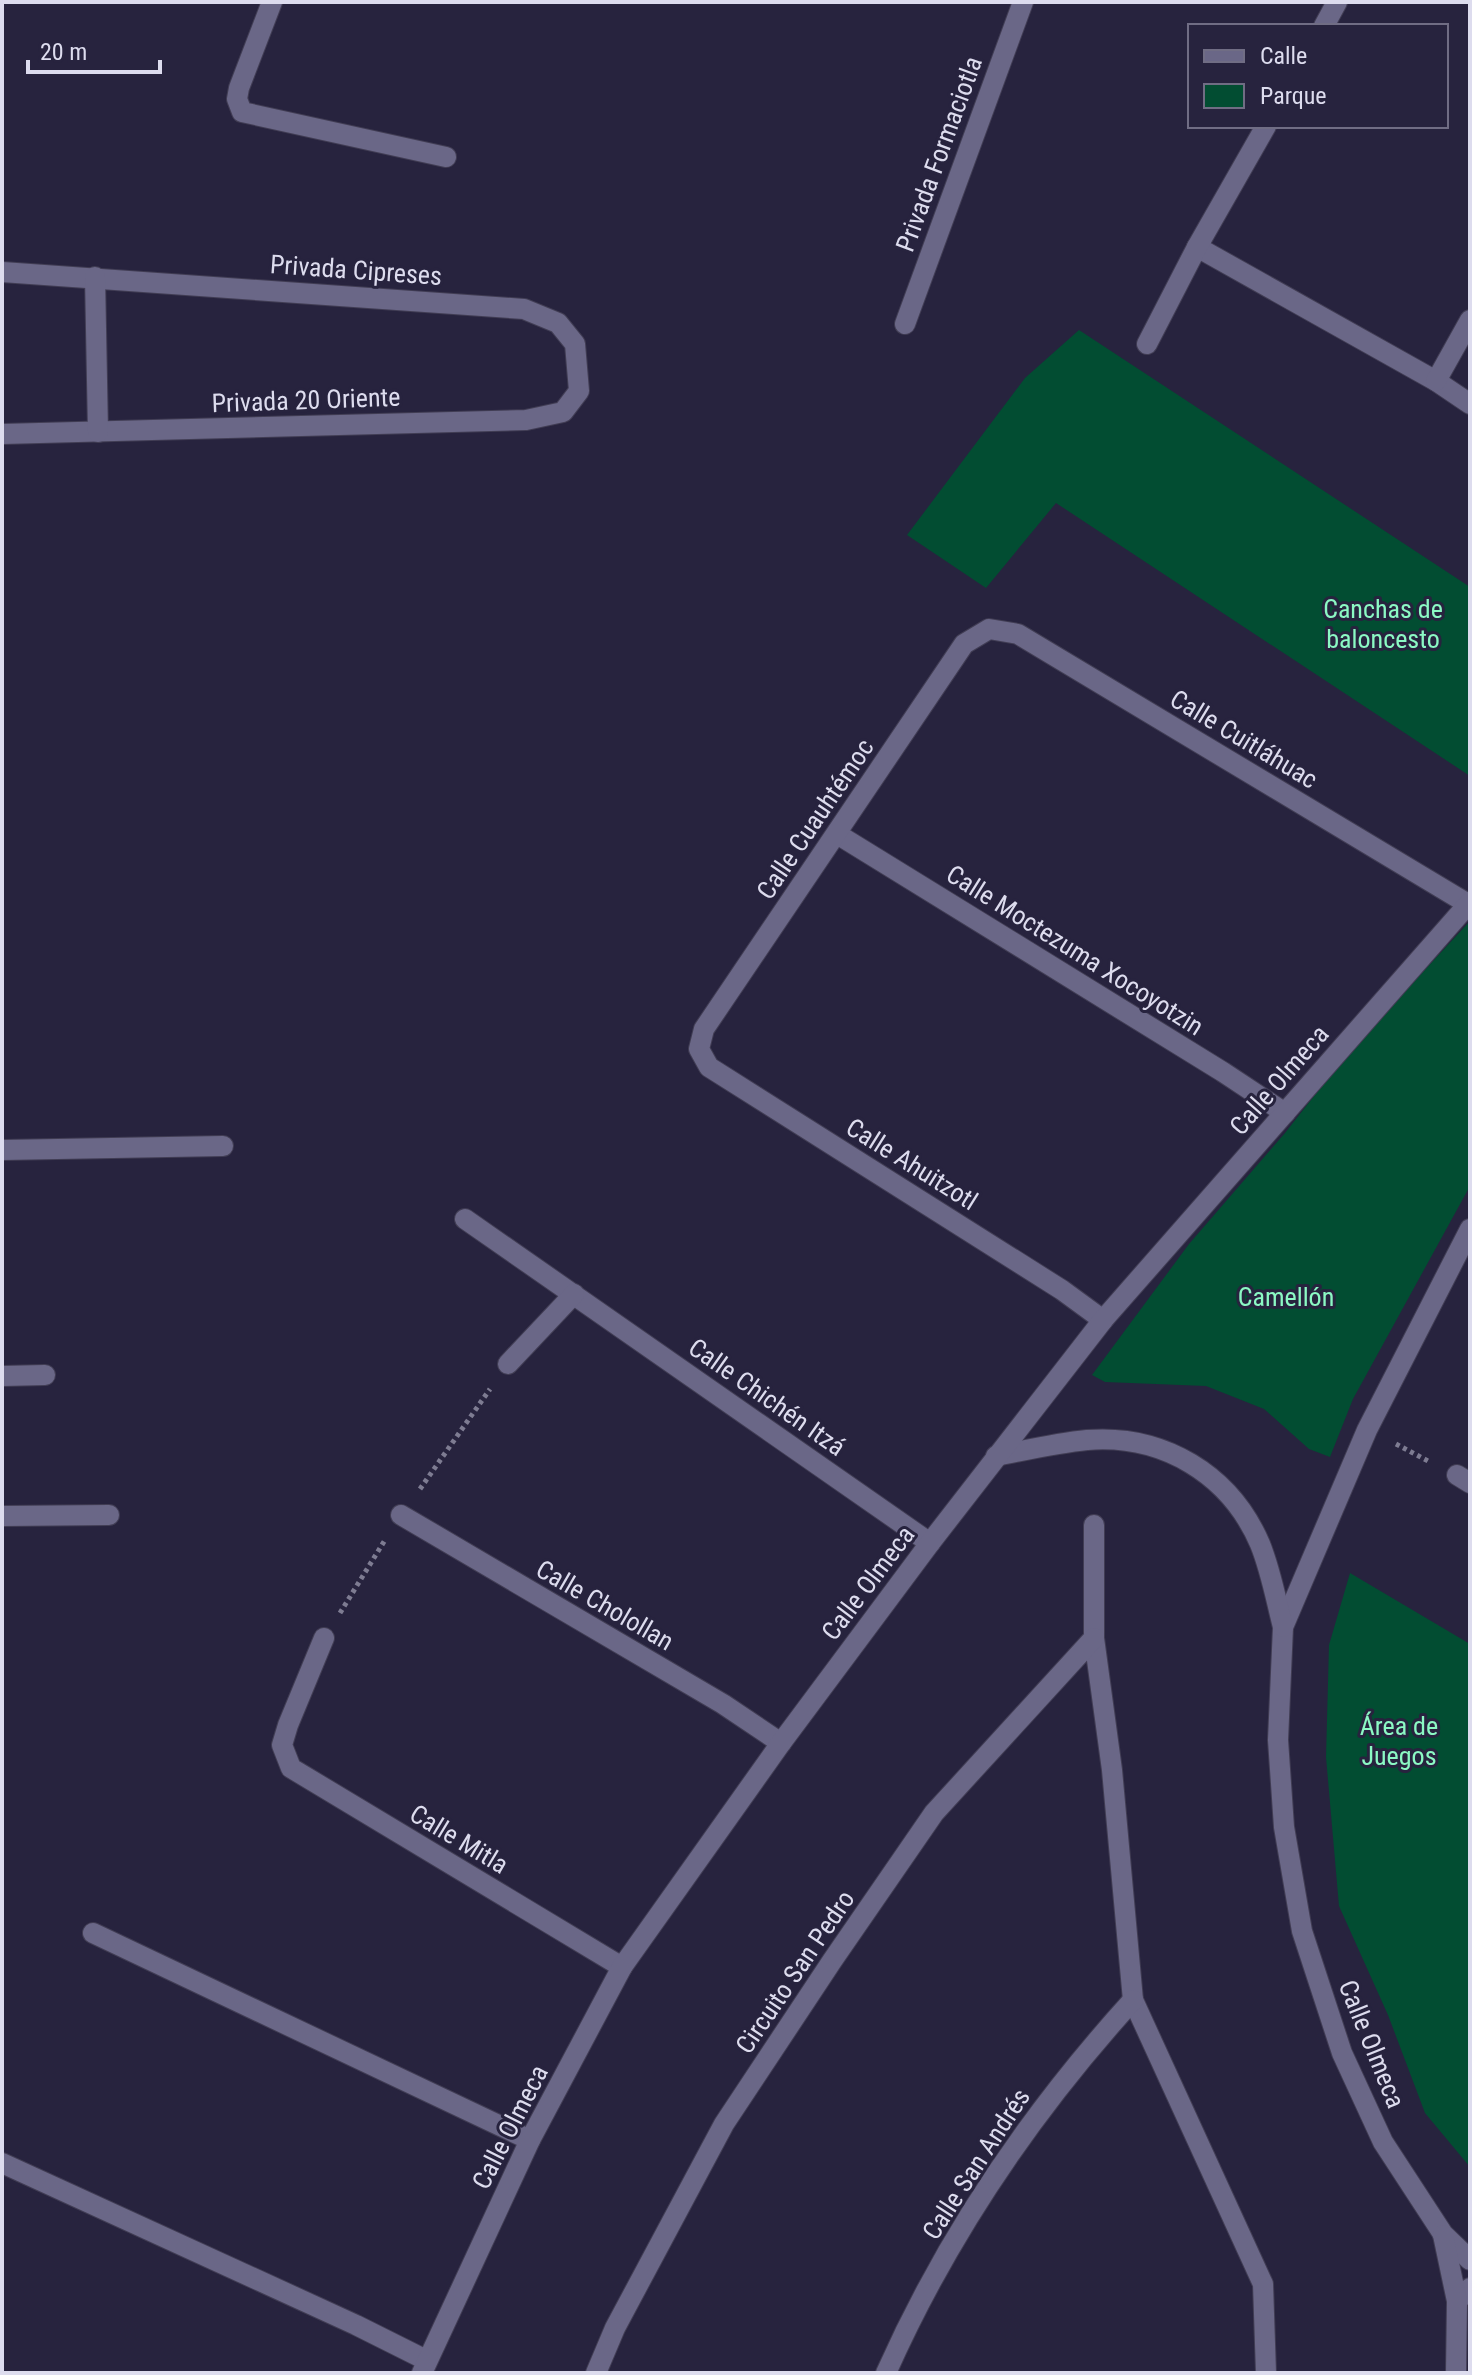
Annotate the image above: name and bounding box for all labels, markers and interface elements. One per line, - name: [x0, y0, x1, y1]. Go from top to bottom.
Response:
- scale bar: [28, 24, 160, 74]
- legend: [1188, 24, 1448, 128]
- text: 20 m: [40, 38, 87, 66]
- text: Calle: [1260, 42, 1307, 70]
- street label: Privada Formaciotla: [890, 52, 988, 256]
- text: Parque: [1260, 82, 1327, 110]
- street label: Privada Cipreses: [269, 249, 443, 291]
- street label: Privada 20 Oriente: [211, 382, 401, 418]
- park label: Canchas de baloncesto: [1323, 594, 1443, 654]
- street label: Calle Cuitláhuac: [1165, 683, 1323, 795]
- street label: Calle Cuauhtémoc: [750, 733, 880, 905]
- street label: Calle Moctezuma Xocoyotzin: [941, 859, 1209, 1041]
- street label: Calle Olmeca: [1223, 1019, 1335, 1141]
- street label: Calle Ahuitzotl: [841, 1112, 983, 1216]
- park label: Camellón: [1238, 1282, 1334, 1312]
- street label: Calle Chichén Itzá: [683, 1332, 851, 1462]
- street label: Calle Olmeca: [815, 1520, 921, 1646]
- street label: Calle Cholollan: [531, 1554, 679, 1656]
- park label: Área de Juegos: [1360, 1711, 1438, 1771]
- street label: Calle Mitla: [405, 1798, 513, 1880]
- street label: Circuito San Pedro: [729, 1885, 861, 2059]
- street label: Calle Olmeca: [1333, 1976, 1411, 2112]
- street label: Calle Olmeca: [466, 2060, 554, 2194]
- street label: Calle San Andrés: [916, 2083, 1036, 2245]

